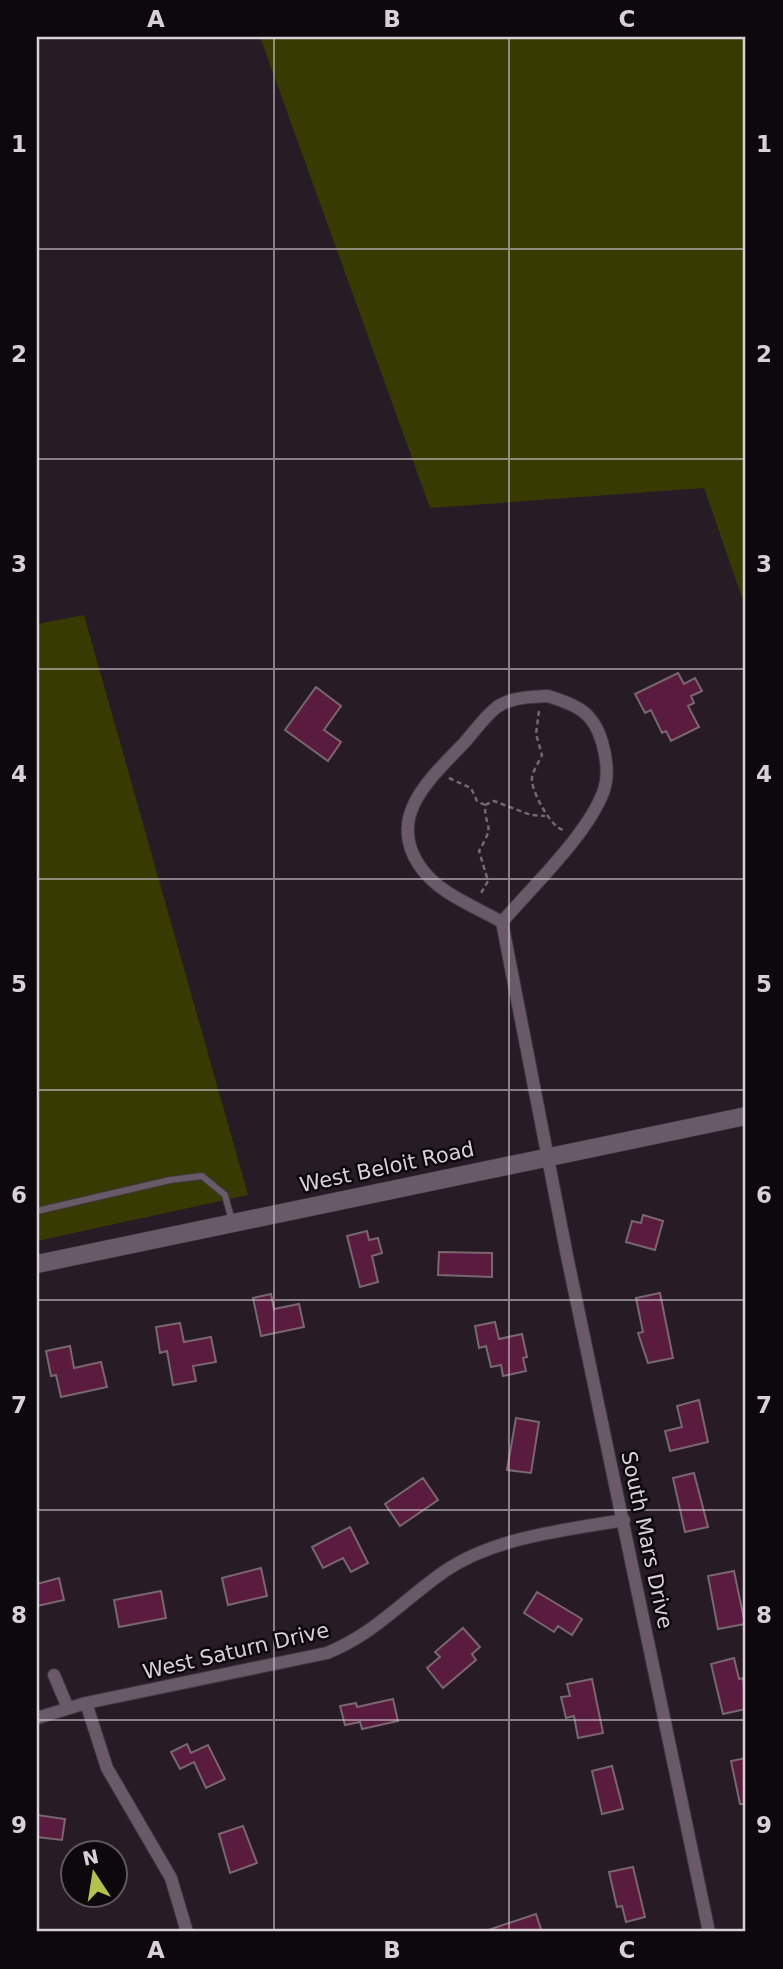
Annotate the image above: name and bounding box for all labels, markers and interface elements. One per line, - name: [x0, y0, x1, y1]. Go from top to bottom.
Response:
- text: A: [147, 6, 165, 32]
- text: B: [383, 6, 401, 32]
- text: C: [619, 6, 635, 32]
- text: 1: [11, 131, 27, 157]
- text: 1: [756, 131, 772, 157]
- text: 2: [11, 341, 27, 367]
- text: 2: [756, 341, 772, 367]
- text: 3: [11, 551, 27, 577]
- text: 3: [756, 551, 772, 577]
- text: 4: [11, 761, 27, 787]
- text: 4: [756, 761, 772, 787]
- text: 5: [11, 971, 27, 997]
- text: 5: [756, 971, 772, 997]
- street label: West Beloit Road: [298, 1137, 476, 1197]
- text: 6: [11, 1182, 27, 1208]
- text: 6: [756, 1182, 772, 1208]
- text: 7: [11, 1392, 27, 1418]
- text: 7: [756, 1392, 772, 1418]
- street label: South Mars Drive: [616, 1449, 678, 1631]
- text: 8: [11, 1602, 27, 1628]
- text: 8: [756, 1602, 772, 1628]
- street label: West Saturn Drive: [141, 1618, 331, 1684]
- text: 9: [11, 1812, 27, 1838]
- text: 9: [756, 1812, 772, 1838]
- north arrow: [60, 1840, 130, 1910]
- text: N: [80, 1845, 101, 1870]
- text: A: [147, 1937, 165, 1963]
- text: B: [383, 1937, 401, 1963]
- text: C: [619, 1937, 635, 1963]

